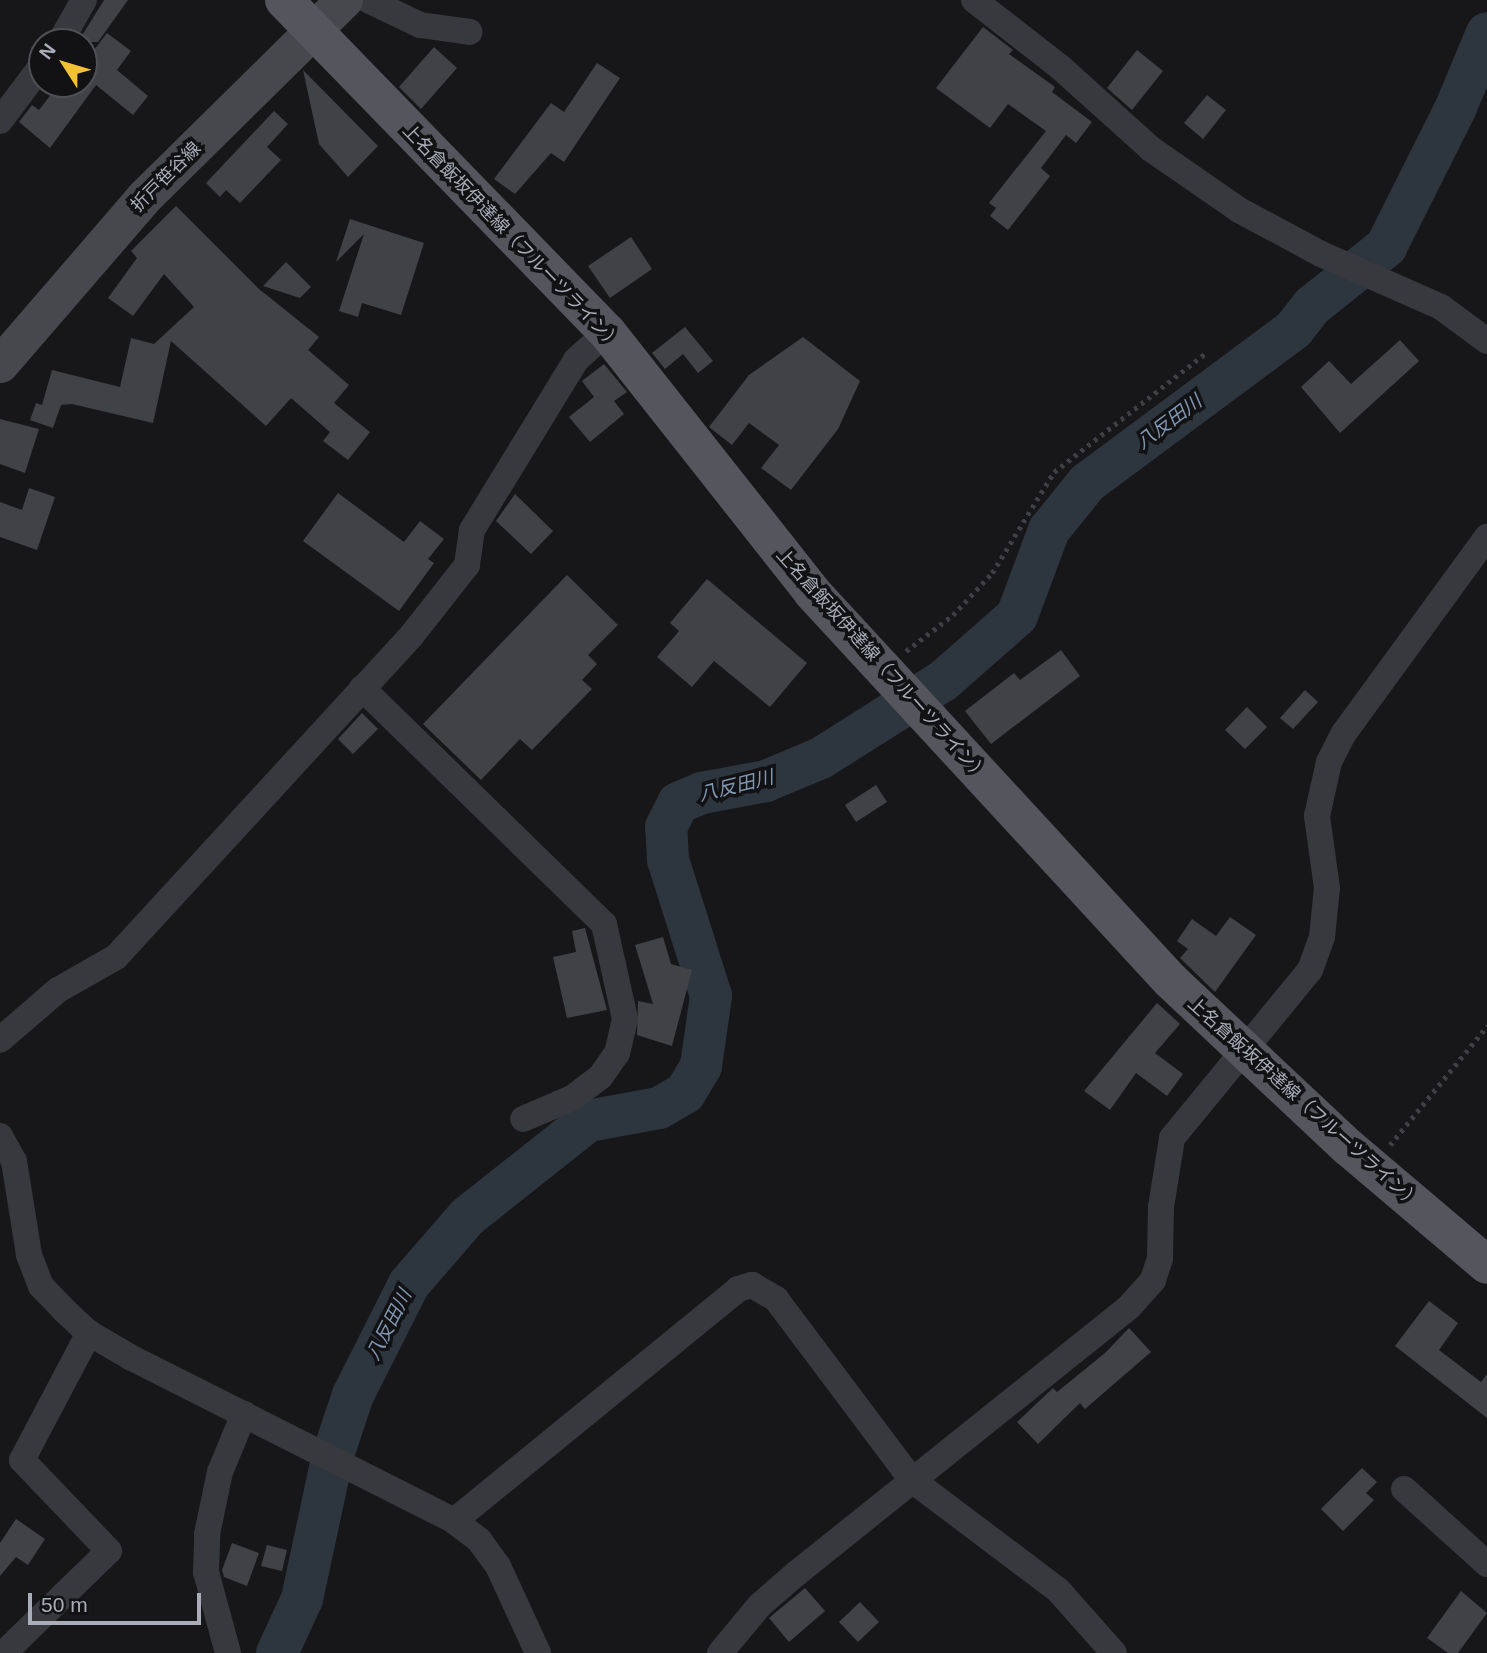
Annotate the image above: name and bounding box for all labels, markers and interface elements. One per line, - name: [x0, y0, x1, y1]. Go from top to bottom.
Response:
- north arrow: [28, 28, 98, 98]
- text: N: [35, 39, 60, 63]
- street label: 上名倉飯坂伊達線（フルーツライン）: [398, 119, 626, 355]
- street label: 折戸笹谷線: [127, 138, 205, 216]
- water label: 八反田川: [1132, 390, 1206, 454]
- street label: 上名倉飯坂伊達線（フルーツライン）: [772, 544, 992, 786]
- water label: 八反田川: [696, 766, 776, 806]
- street label: 上名倉飯坂伊達線（フルーツライン）: [1183, 993, 1425, 1213]
- water label: 八反田川: [362, 1286, 416, 1364]
- scale bar: [32, 1580, 205, 1624]
- text: 50 m: [41, 1593, 88, 1616]

